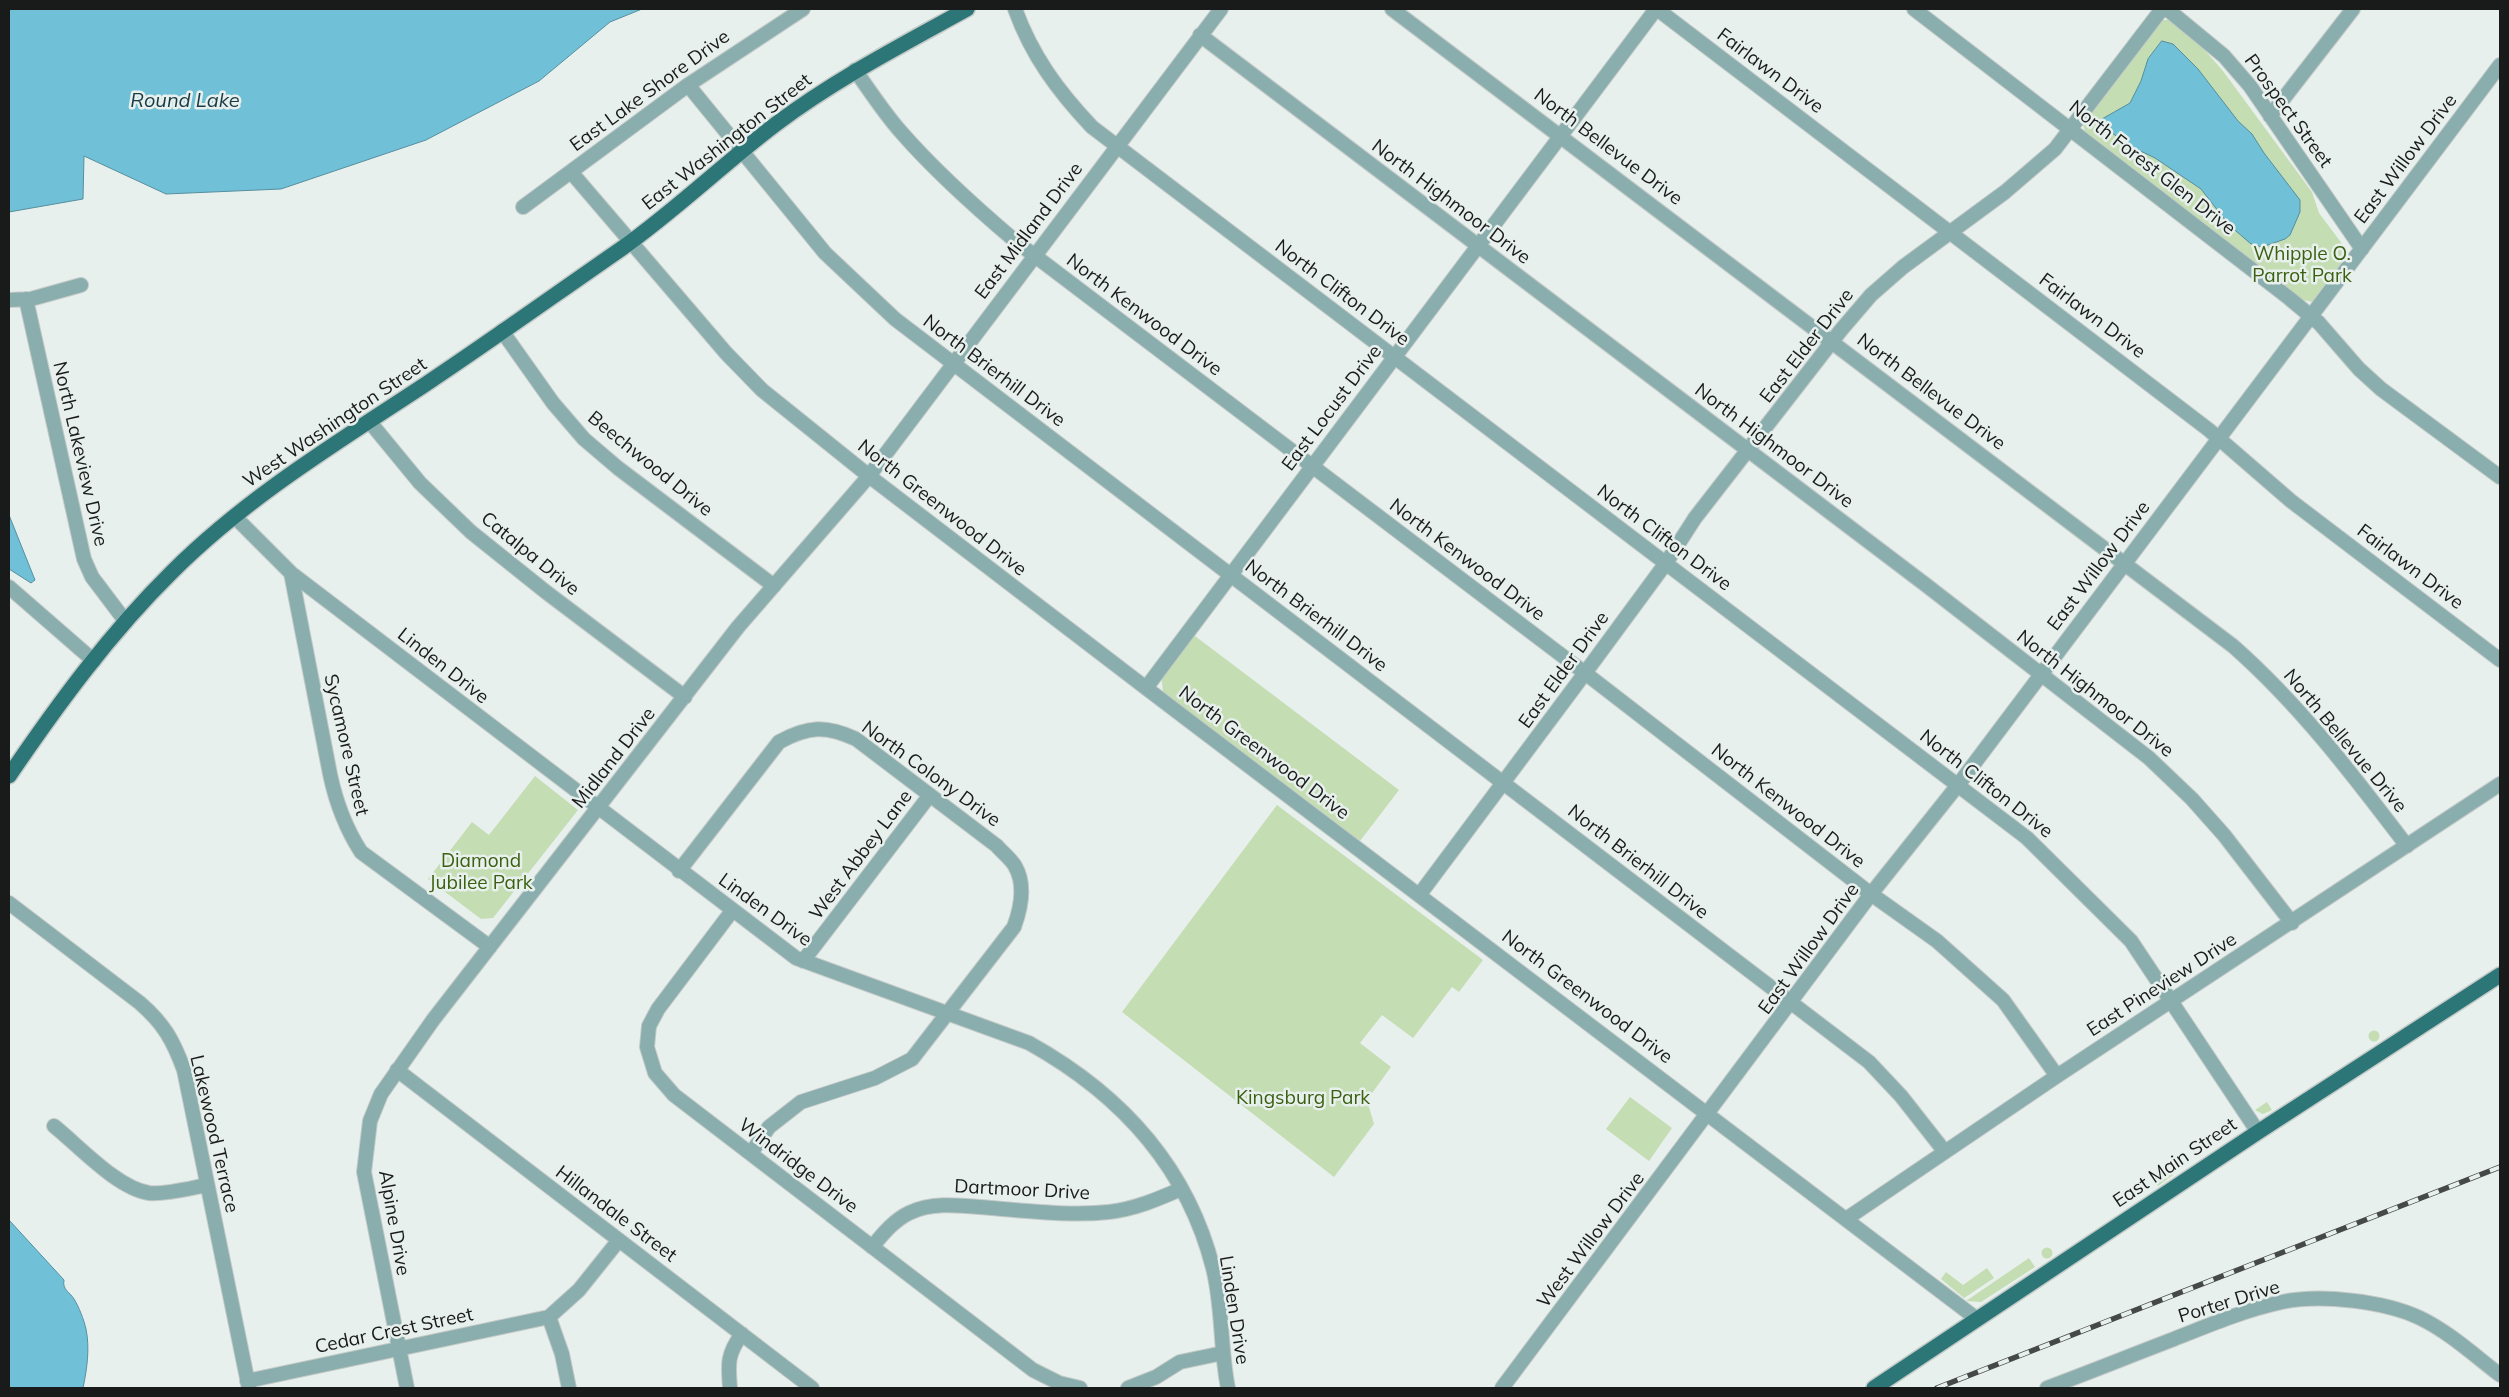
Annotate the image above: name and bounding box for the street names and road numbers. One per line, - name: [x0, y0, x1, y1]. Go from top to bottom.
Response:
- street label: Fairlawn Drive: [1712, 24, 1828, 118]
- street label: East Lake Shore Drive: [566, 25, 734, 157]
- street label: Prospect Street: [2239, 50, 2337, 172]
- street label: East Washington Street: [638, 69, 816, 215]
- street label: North Bellevue Drive: [1529, 84, 1687, 210]
- street label: East Willow Drive: [2350, 90, 2462, 228]
- street label: North Forest Glen Drive: [2064, 96, 2240, 240]
- street label: North Highmoor Drive: [1367, 135, 1535, 269]
- street label: East Midland Drive: [970, 158, 1088, 304]
- street label: North Clifton Drive: [1270, 235, 1414, 351]
- street label: North Kenwood Drive: [1062, 249, 1226, 381]
- street label: Fairlawn Drive: [2034, 269, 2150, 363]
- street label: East Elder Drive: [1755, 284, 1859, 408]
- street label: North Brierhill Drive: [918, 310, 1070, 432]
- street label: North Bellevue Drive: [1852, 329, 2010, 455]
- street label: East Locust Drive: [1277, 341, 1387, 475]
- street label: West Washington Street: [239, 353, 431, 493]
- street label: North Lakeview Drive: [48, 359, 112, 549]
- street label: North Highmoor Drive: [1690, 379, 1858, 513]
- street label: Beechwood Drive: [583, 407, 717, 521]
- street label: North Greenwood Drive: [853, 435, 1031, 581]
- street label: North Clifton Drive: [1592, 480, 1736, 596]
- street label: North Kenwood Drive: [1385, 494, 1549, 626]
- street label: East Willow Drive: [2043, 497, 2155, 635]
- street label: Catalpa Drive: [476, 507, 584, 601]
- street label: Fairlawn Drive: [2352, 520, 2468, 614]
- street label: North Brierhill Drive: [1240, 555, 1392, 677]
- street label: East Elder Drive: [1514, 607, 1614, 733]
- street label: Linden Drive: [393, 623, 493, 709]
- street label: North Highmoor Drive: [2012, 626, 2178, 762]
- street label: North Bellevue Drive: [2278, 665, 2412, 817]
- street label: Sycamore Street: [319, 672, 373, 818]
- street label: North Greenwood Drive: [1174, 681, 1354, 825]
- street label: Midland Drive: [568, 703, 660, 813]
- street label: North Colony Drive: [857, 716, 1005, 832]
- street label: North Clifton Drive: [1915, 725, 2057, 843]
- street label: North Kenwood Drive: [1707, 739, 1869, 873]
- street label: West Abbey Lane: [805, 786, 917, 924]
- street label: North Brierhill Drive: [1563, 800, 1713, 924]
- street label: Linden Drive: [714, 869, 816, 951]
- street label: East Willow Drive: [1754, 879, 1864, 1019]
- street label: North Greenwood Drive: [1497, 925, 1677, 1069]
- street label: East Pineview Drive: [2083, 928, 2241, 1042]
- street label: Lakewood Terrace: [185, 1053, 243, 1215]
- street label: East Main Street: [2109, 1113, 2241, 1213]
- street label: Windridge Drive: [734, 1114, 862, 1218]
- street label: Hillandale Street: [551, 1161, 681, 1267]
- street label: Alpine Drive: [374, 1168, 414, 1278]
- street label: West Willow Drive: [1533, 1168, 1649, 1312]
- street label: Dartmoor Drive: [954, 1175, 1090, 1205]
- street label: Linden Drive: [1214, 1254, 1254, 1366]
- street label: Porter Drive: [2176, 1276, 2282, 1328]
- street label: Cedar Crest Street: [313, 1303, 475, 1359]

